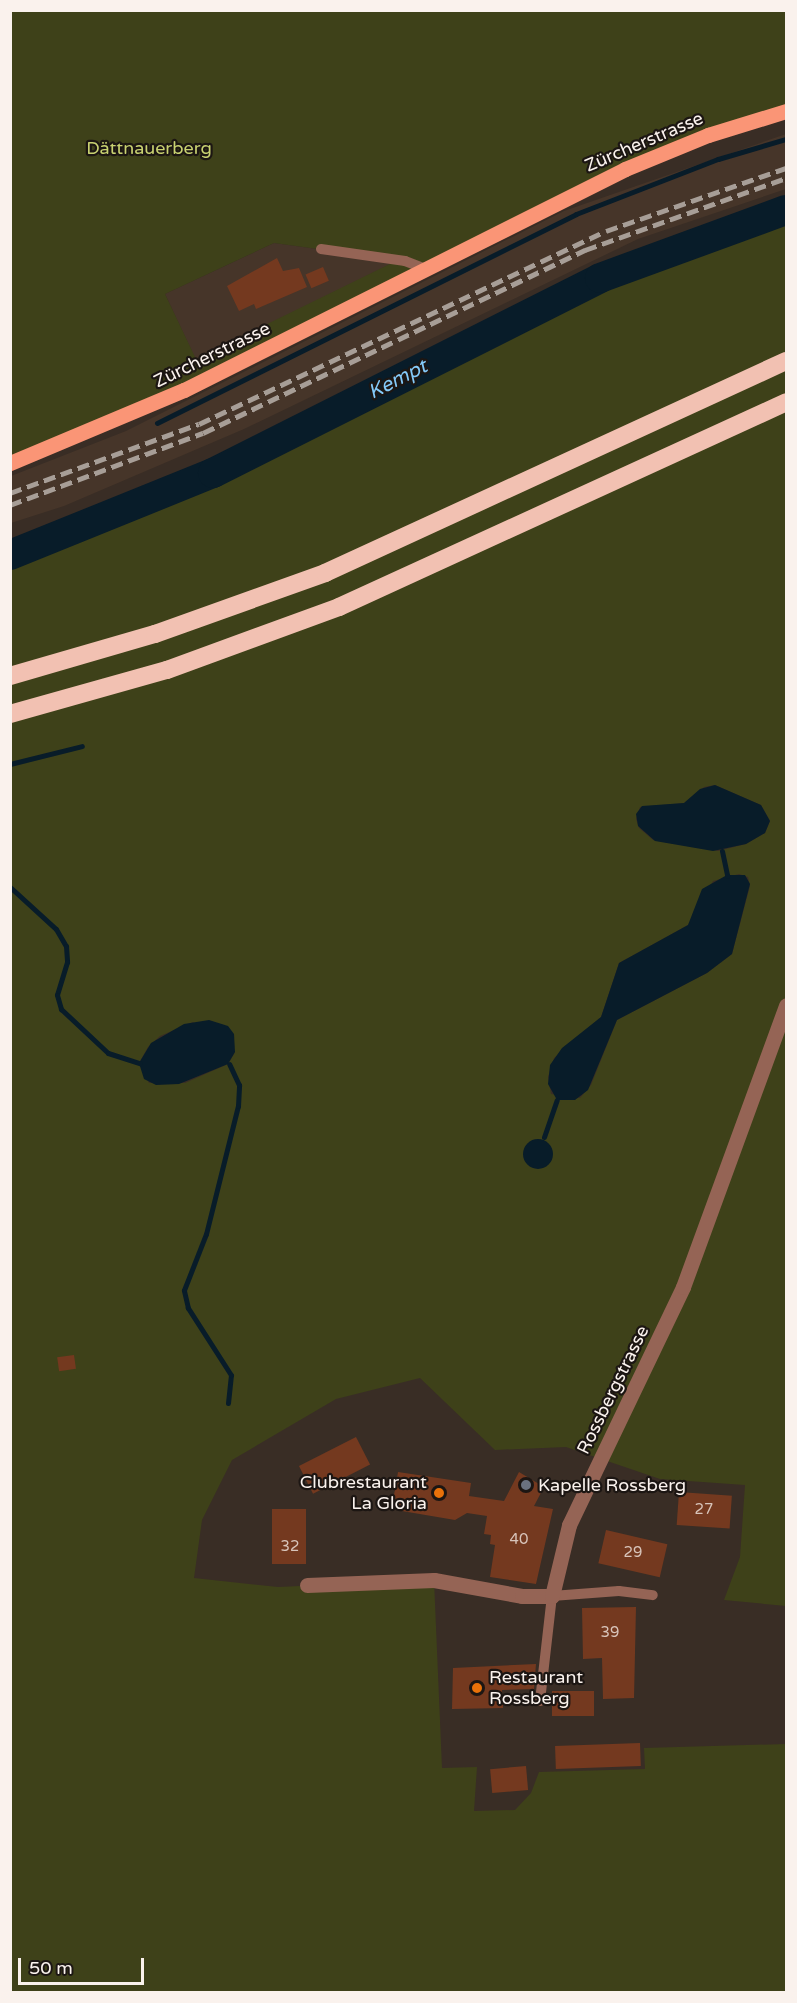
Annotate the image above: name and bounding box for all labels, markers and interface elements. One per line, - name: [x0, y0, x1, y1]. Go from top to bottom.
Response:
- street label: Zürcherstrasse: [581, 107, 707, 177]
- park label: Dättnauerberg: [86, 137, 212, 159]
- street label: Zürcherstrasse: [150, 318, 274, 392]
- water label: Kempt: [364, 355, 432, 405]
- street label: Rossbergstrasse: [572, 1322, 654, 1458]
- place label: Clubrestaurant La Gloria: [300, 1472, 427, 1514]
- place label: Kapelle Rossberg: [538, 1474, 686, 1496]
- marker: Kapelle Rossberg: [519, 1478, 533, 1492]
- marker: Clubrestaurant La Gloria: [432, 1486, 446, 1500]
- house number: 27: [695, 1501, 713, 1519]
- house number: 40: [510, 1531, 528, 1549]
- house number: 32: [281, 1538, 299, 1556]
- house number: 29: [624, 1544, 642, 1562]
- house number: 39: [601, 1624, 619, 1642]
- place label: Restaurant Rossberg: [489, 1667, 583, 1710]
- marker: Restaurant Rossberg: [470, 1681, 484, 1695]
- scale bar: [21, 1946, 147, 1984]
- text: 50 m: [29, 1957, 73, 1979]

